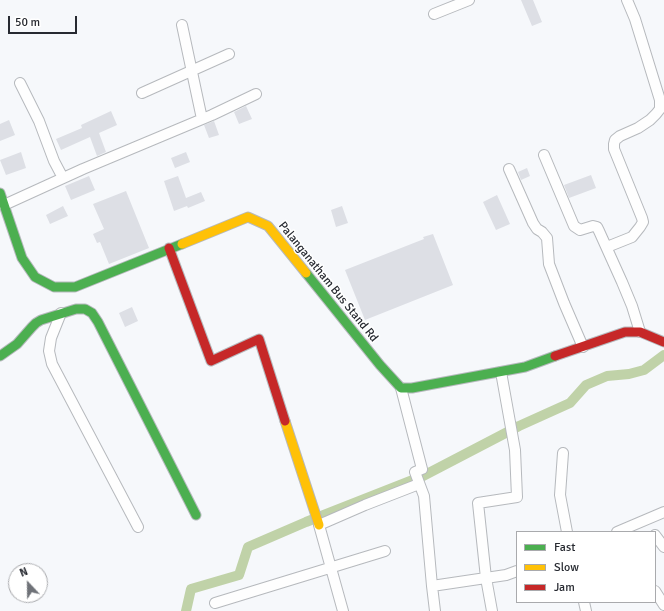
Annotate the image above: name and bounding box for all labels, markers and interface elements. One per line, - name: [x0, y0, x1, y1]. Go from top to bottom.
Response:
- scale bar: [10, 8, 79, 34]
- text: 50 m: [15, 15, 40, 30]
- street label: Palanganatham Bus Stand Rd: [275, 219, 381, 345]
- legend: [516, 531, 656, 603]
- text: Fast: [554, 540, 575, 555]
- text: Slow: [554, 560, 579, 575]
- north arrow: [8, 563, 48, 603]
- text: N: [18, 565, 30, 580]
- text: Jam: [554, 580, 575, 595]

